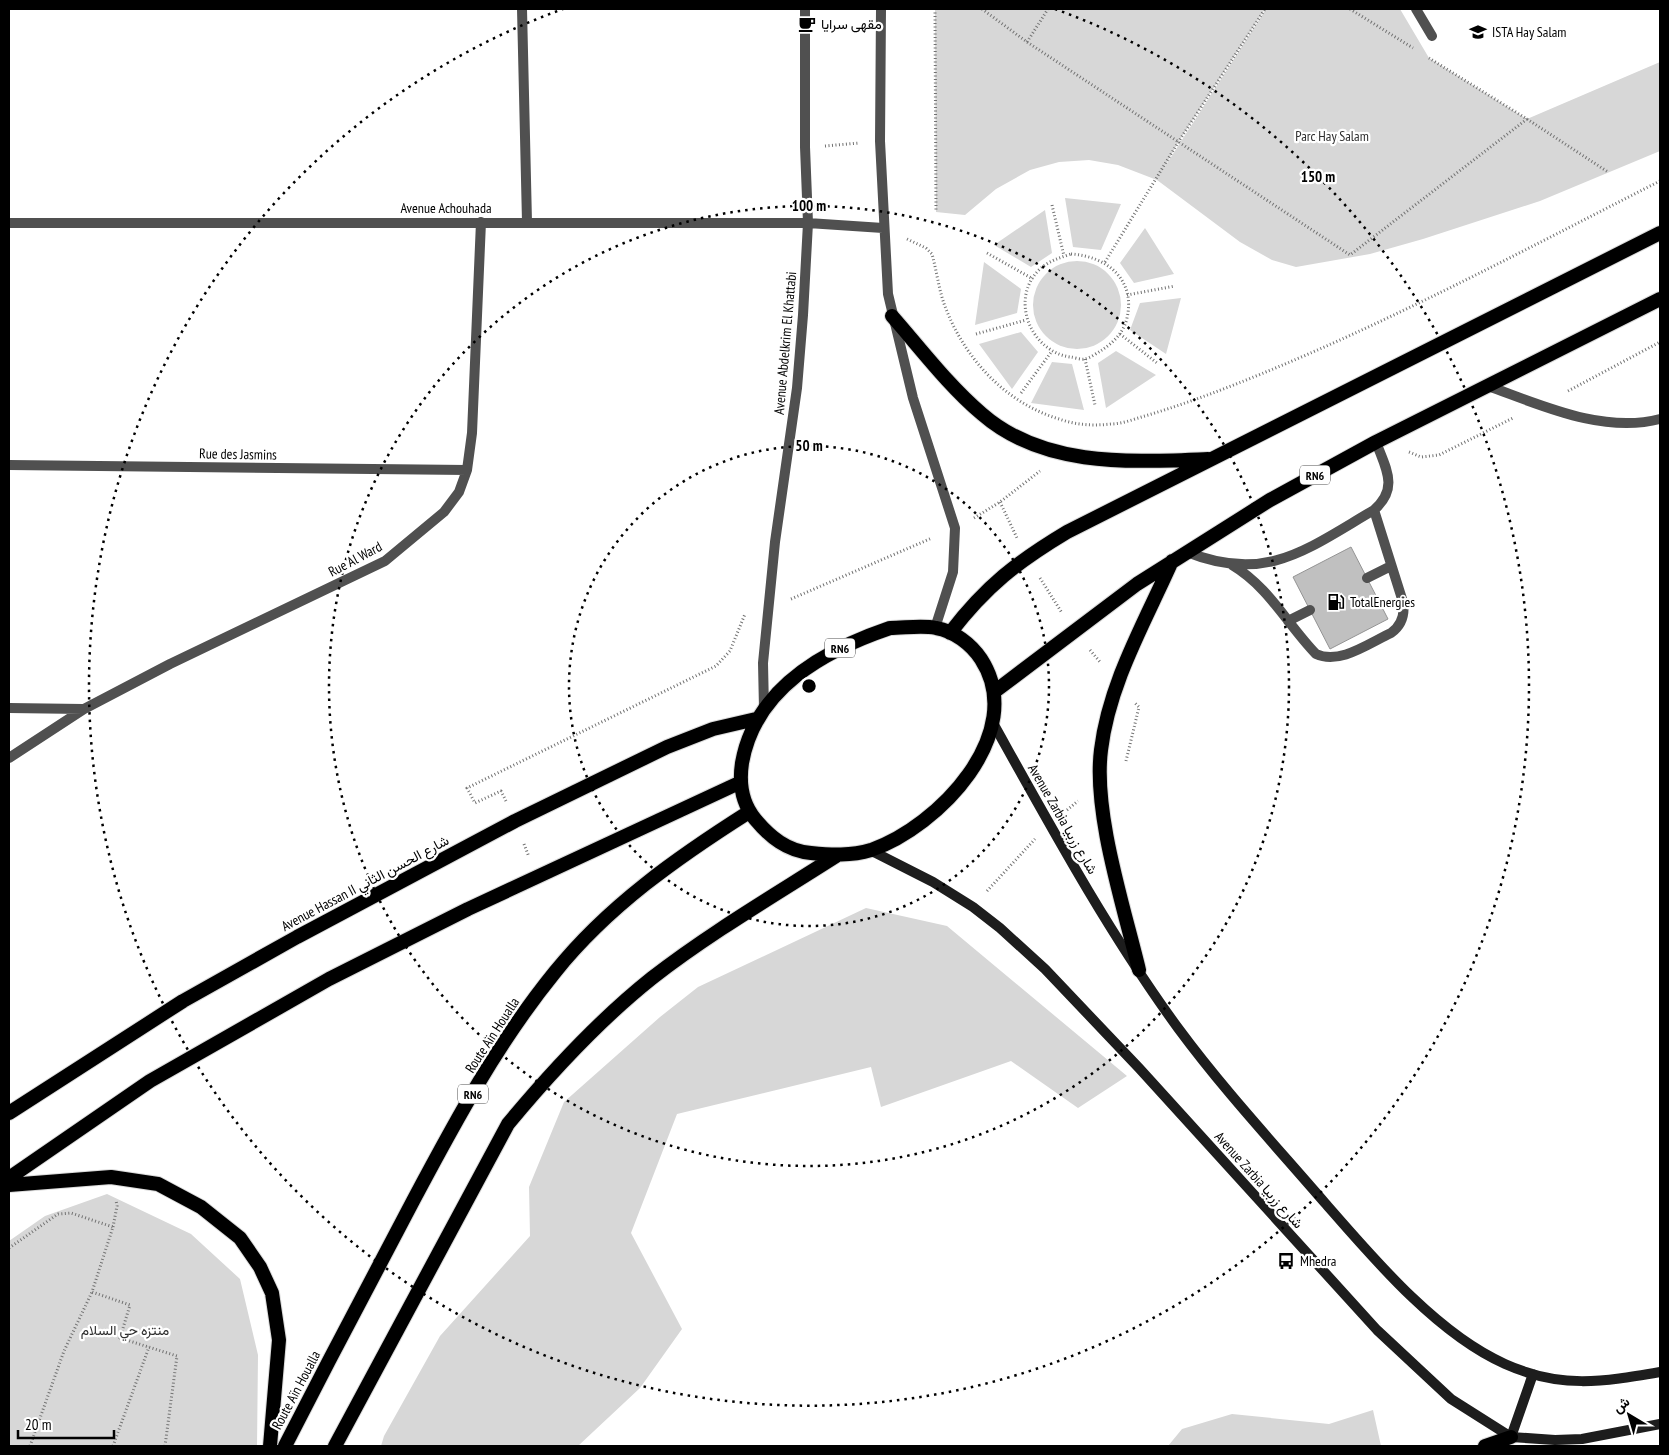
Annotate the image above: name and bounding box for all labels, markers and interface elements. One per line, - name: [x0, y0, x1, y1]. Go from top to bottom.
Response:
- cafe icon: مقهى سرايا: [797, 14, 817, 34]
- place label: مقهى سرايا: [821, 15, 882, 33]
- school or university icon: ISTA Hay Salam: [1468, 22, 1488, 42]
- place label: ISTA Hay Salam: [1492, 23, 1566, 41]
- park label: Parc Hay Salam: [1295, 127, 1369, 145]
- text: 150 m: [1301, 167, 1335, 186]
- text: 100 m: [792, 196, 826, 215]
- street label: Avenue Achouhada: [400, 199, 492, 217]
- street label: Avenue Abdelkrim El Khattabi: [770, 271, 800, 415]
- text: 50 m: [795, 436, 823, 455]
- street label: Rue des Jasmins: [199, 444, 277, 464]
- road number: RN6: [1300, 466, 1330, 484]
- street label: Rue Al Ward: [325, 537, 385, 581]
- fuel station icon: TotalEnergies: [1326, 592, 1346, 612]
- place label: TotalEnergies: [1350, 593, 1415, 611]
- road number: RN6: [825, 638, 855, 658]
- centre of rings: [800, 677, 818, 695]
- street label: Avenue Zarbia شارع زربيا: [1022, 761, 1102, 878]
- street label: Avenue Hassan II شارع الحسن الثاني: [278, 831, 453, 938]
- street label: Route Aïn Houalla: [461, 994, 523, 1076]
- road number: RN6: [458, 1084, 488, 1104]
- street label: Avenue Zarbia شارع زربيا: [1209, 1128, 1307, 1234]
- bus stop icon: Mhedra: [1276, 1251, 1296, 1271]
- place label: Mhedra: [1300, 1252, 1336, 1270]
- park label: منتزه حي السلام: [81, 1321, 169, 1342]
- street label: Route Aïn Houalla: [268, 1348, 324, 1432]
- north arrow: [1604, 1390, 1654, 1440]
- text: ش: [1609, 1392, 1633, 1417]
- scale bar: [18, 1408, 114, 1440]
- text: 20 m: [25, 1415, 51, 1434]

